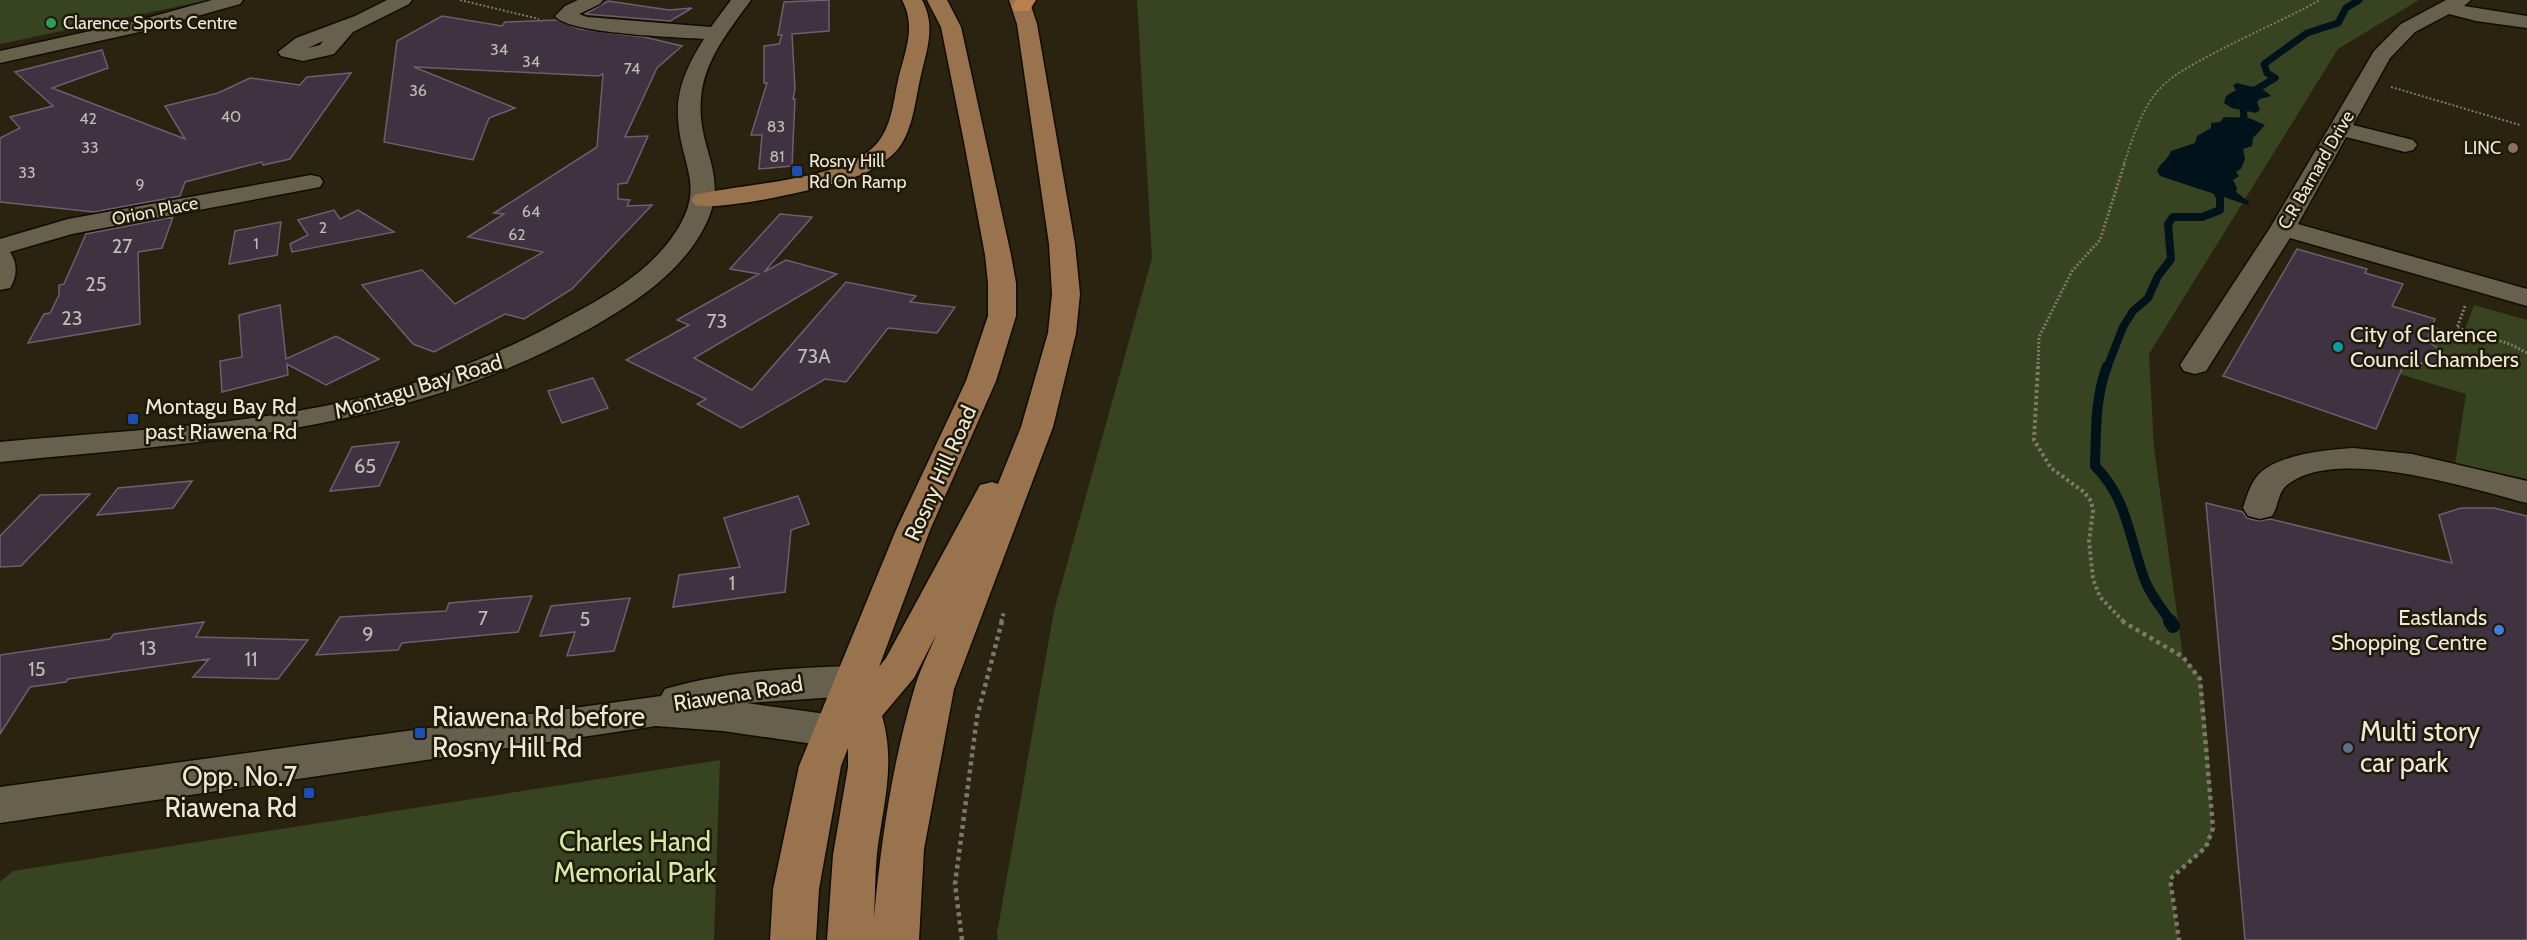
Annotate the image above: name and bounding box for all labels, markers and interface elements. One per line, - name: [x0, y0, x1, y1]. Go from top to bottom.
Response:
- place label: Clarence Sports Centre: [63, 12, 237, 34]
- marker: Clarence Sports Centre: [44, 16, 58, 30]
- house number: 34: [490, 40, 508, 59]
- house number: 34: [522, 52, 540, 71]
- house number: 74: [624, 59, 640, 78]
- house number: 36: [409, 81, 427, 100]
- house number: 40: [221, 107, 241, 126]
- street label: C.R Barnard Drive: [2273, 107, 2359, 233]
- house number: 42: [79, 109, 97, 128]
- house number: 83: [767, 117, 785, 136]
- place label: LINC: [2464, 137, 2501, 159]
- house number: 33: [81, 138, 99, 157]
- marker: LINC: [2506, 141, 2520, 155]
- house number: 81: [770, 147, 784, 166]
- place label: Rosny Hill Rd On Ramp: [809, 150, 907, 193]
- house number: 33: [18, 163, 36, 182]
- marker: Rosny Hill Rd On Ramp: [790, 164, 804, 178]
- house number: 9: [135, 175, 145, 194]
- street label: Orion Place: [110, 192, 200, 230]
- house number: 64: [522, 202, 540, 221]
- house number: 2: [319, 218, 327, 237]
- house number: 62: [508, 225, 526, 244]
- house number: 27: [112, 234, 132, 258]
- house number: 1: [253, 234, 259, 253]
- house number: 25: [85, 272, 107, 296]
- house number: 23: [61, 306, 83, 330]
- house number: 73: [707, 309, 727, 333]
- place label: City of Clarence Council Chambers: [2350, 321, 2519, 373]
- marker: City of Clarence Council Chambers: [2331, 340, 2345, 354]
- house number: 73A: [797, 344, 831, 368]
- street label: Montagu Bay Road: [331, 348, 505, 425]
- place label: Montagu Bay Rd past Riawena Rd: [145, 393, 297, 445]
- street label: Rosny Hill Road: [899, 401, 982, 545]
- marker: Montagu Bay Rd past Riawena Rd: [126, 412, 140, 426]
- house number: 65: [354, 454, 376, 478]
- house number: 1: [729, 571, 735, 595]
- place label: Eastlands Shopping Centre: [2331, 604, 2487, 656]
- house number: 7: [478, 606, 488, 630]
- house number: 5: [580, 607, 590, 631]
- house number: 9: [362, 622, 374, 646]
- marker: Eastlands Shopping Centre: [2492, 623, 2506, 637]
- house number: 13: [139, 636, 157, 660]
- house number: 11: [244, 647, 258, 671]
- house number: 15: [28, 657, 46, 681]
- street label: Riawena Road: [671, 670, 805, 717]
- place label: Riawena Rd before Rosny Hill Rd: [432, 700, 645, 764]
- place label: Multi story car park: [2360, 715, 2480, 779]
- marker: Riawena Rd before Rosny Hill Rd: [413, 726, 427, 740]
- marker: Multi story car park: [2341, 741, 2355, 755]
- place label: Opp. No.7 Riawena Rd: [164, 760, 297, 824]
- marker: Opp. No.7 Riawena Rd: [302, 786, 316, 800]
- park label: Charles Hand Memorial Park: [554, 825, 717, 889]

